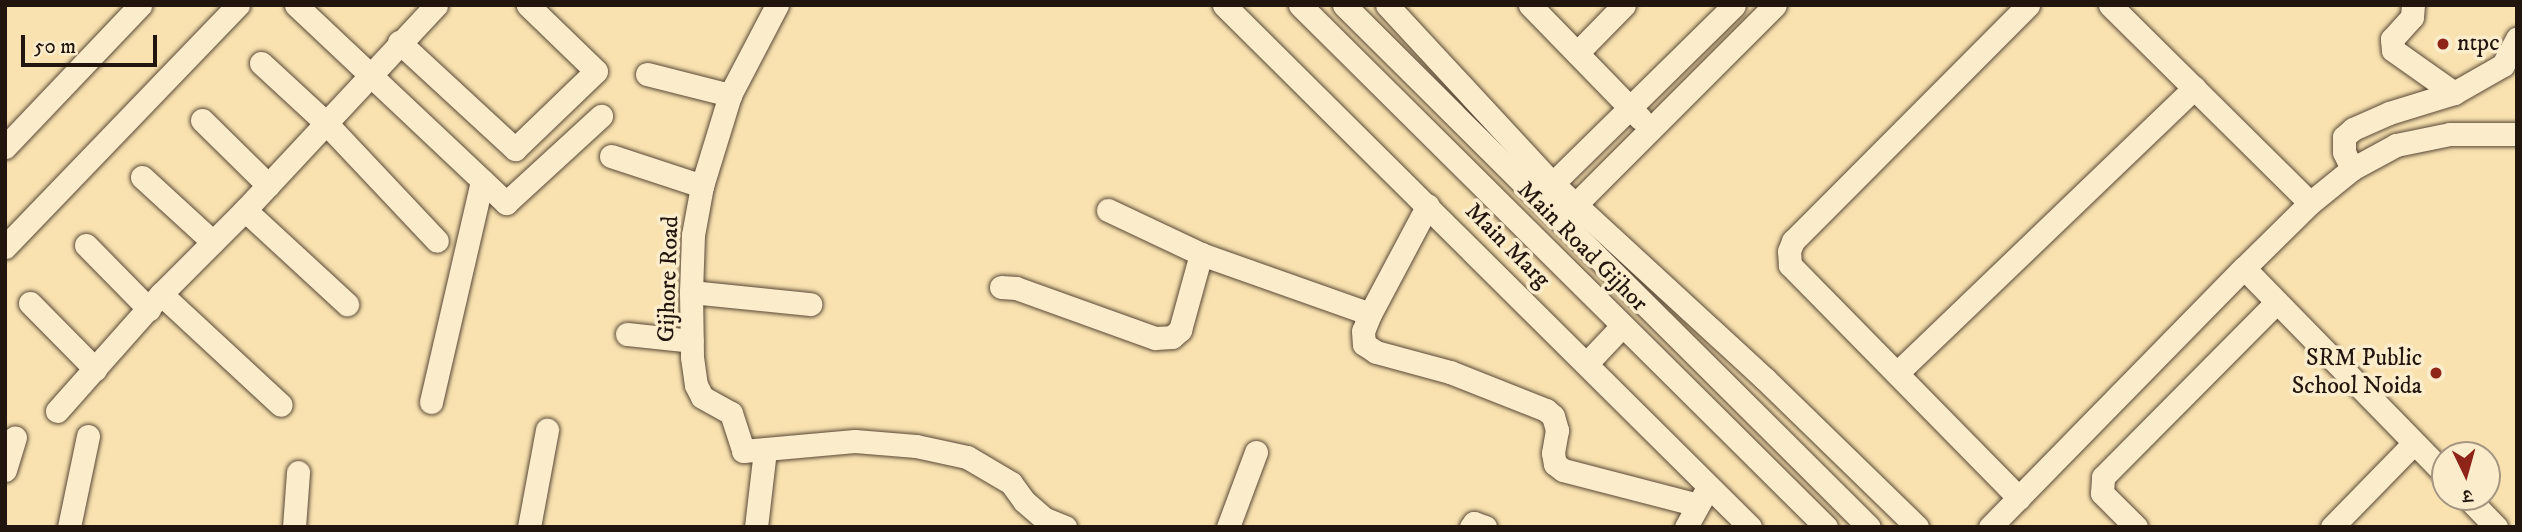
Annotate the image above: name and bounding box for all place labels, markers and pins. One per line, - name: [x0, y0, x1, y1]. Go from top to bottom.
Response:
- place label: ntpc: [2457, 30, 2499, 58]
- marker: ntpc: [2435, 36, 2451, 52]
- place label: SRM Public School Noida: [2292, 345, 2422, 401]
- marker: SRM Public School Noida: [2428, 365, 2444, 381]

